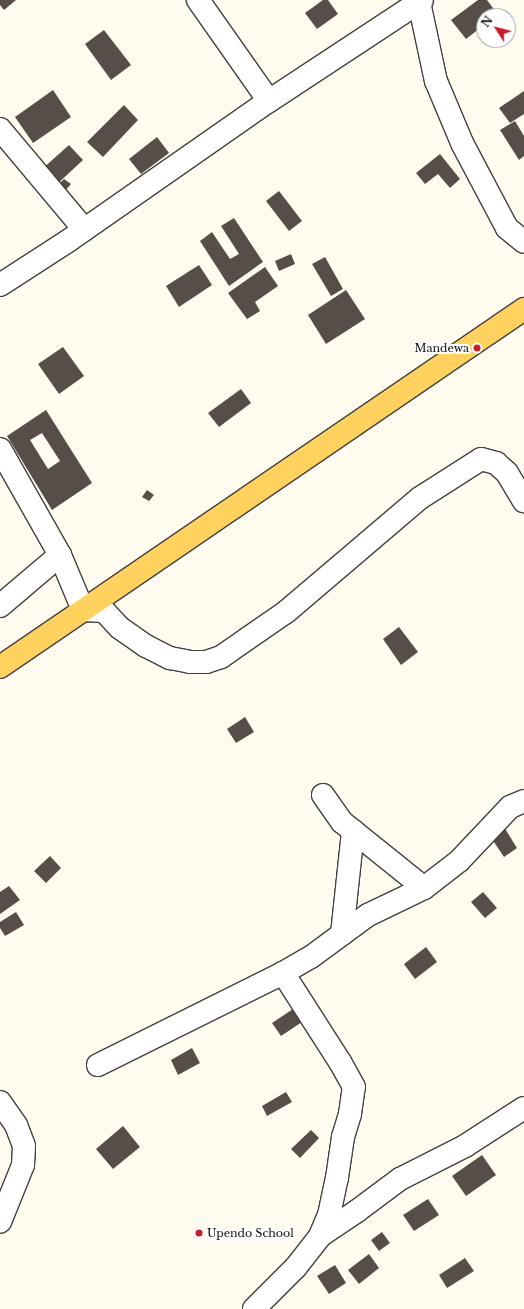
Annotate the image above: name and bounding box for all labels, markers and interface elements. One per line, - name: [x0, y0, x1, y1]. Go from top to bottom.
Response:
- north arrow: [476, 8, 516, 48]
- text: N: [478, 13, 496, 30]
- place label: Mandewa: [414, 341, 469, 355]
- marker: Mandewa: [472, 343, 482, 353]
- place label: Upendo School: [207, 1226, 294, 1240]
- marker: Upendo School: [194, 1228, 204, 1238]

